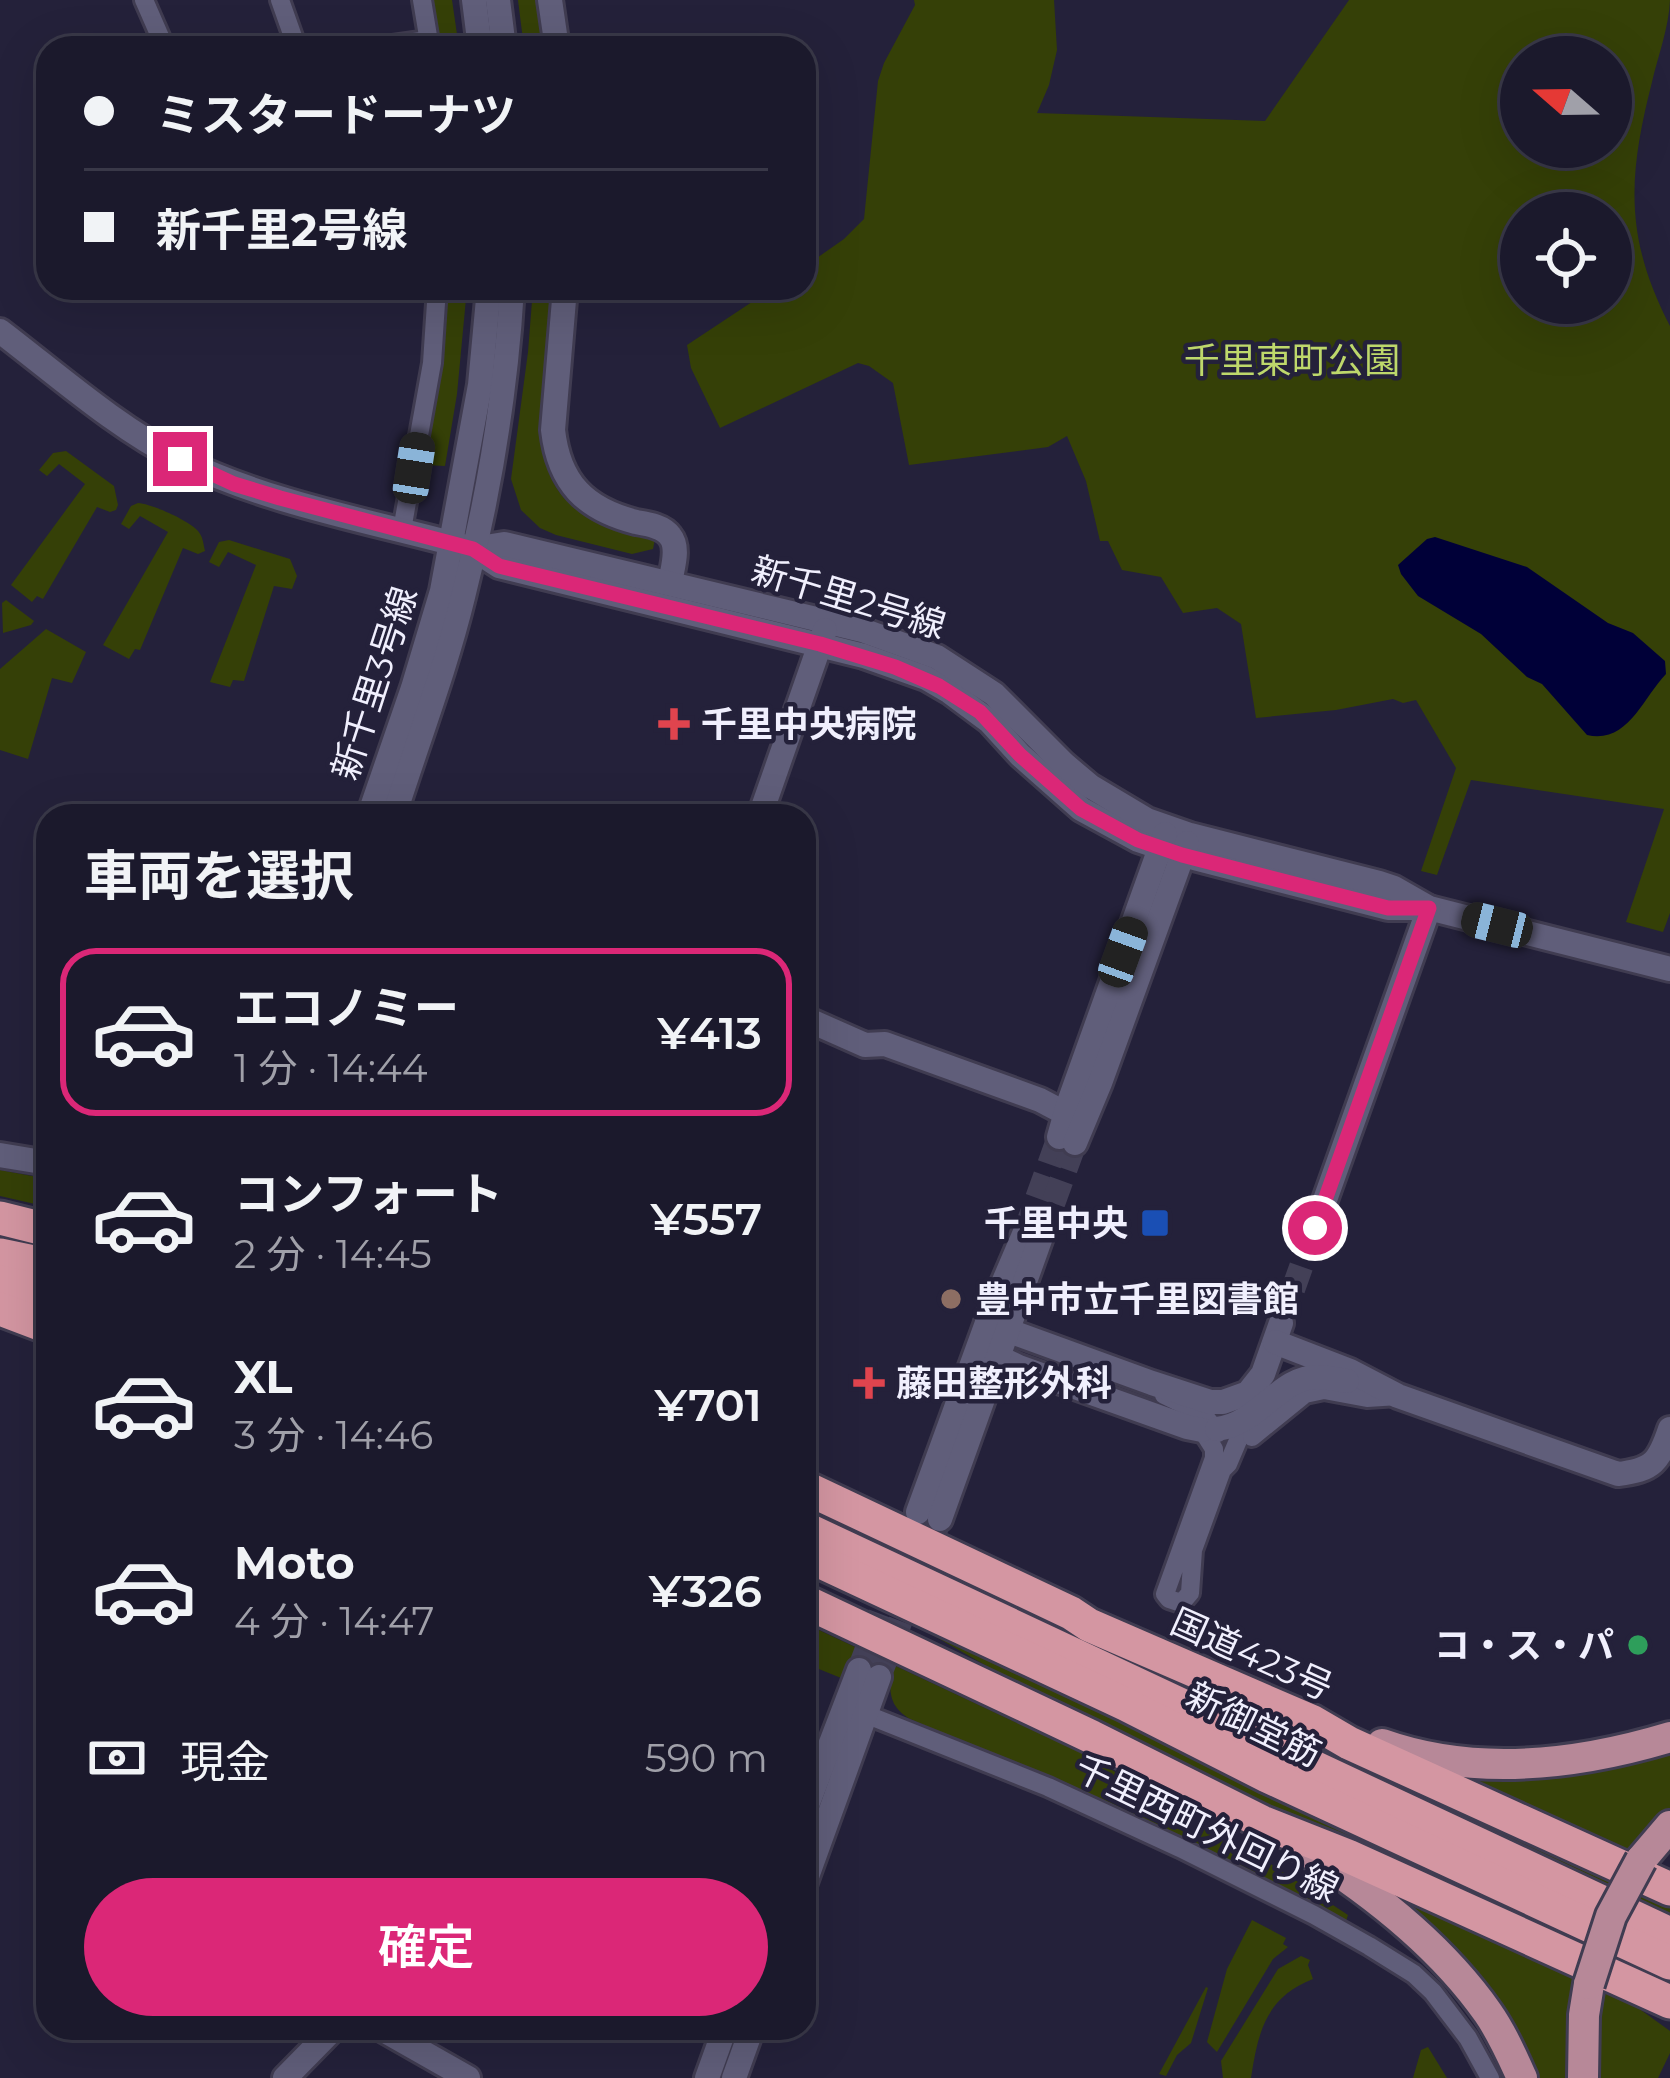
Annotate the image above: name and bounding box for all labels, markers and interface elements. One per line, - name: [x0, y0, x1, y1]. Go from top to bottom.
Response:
- north arrow: [1500, 36, 1632, 168]
- map controls: [1500, 36, 1632, 324]
- text: ミスタードーナツ: [156, 87, 516, 142]
- button: locate: [1500, 192, 1632, 324]
- text: 新千里2号線: [156, 202, 408, 257]
- park label: 千里東町公園: [1184, 338, 1400, 382]
- car: [391, 430, 437, 506]
- route end: [153, 432, 207, 486]
- street label: 新千里2号線: [747, 547, 951, 647]
- street label: 新千里3号線: [322, 581, 426, 785]
- place label: 千里中央病院: [701, 702, 917, 746]
- marker: 千里中央病院: [658, 708, 690, 740]
- text: 車両を選択: [84, 843, 354, 909]
- car: [1458, 899, 1536, 951]
- car: [1094, 912, 1152, 992]
- icon: car: [90, 978, 198, 1086]
- text: エコノミー: [234, 980, 459, 1035]
- text: ¥413: [657, 1005, 762, 1060]
- text: 1 分 · 14:44: [234, 1044, 427, 1092]
- icon: car: [90, 1164, 198, 1272]
- text: コンフォート: [234, 1166, 503, 1221]
- text: ¥557: [650, 1191, 762, 1246]
- place label: 千里中央: [984, 1201, 1128, 1245]
- route start: [1288, 1201, 1342, 1255]
- marker: 千里中央: [1139, 1207, 1171, 1239]
- text: 2 分 · 14:45: [234, 1230, 432, 1278]
- place label: 豊中市立千里図書館: [975, 1277, 1299, 1321]
- marker: 豊中市立千里図書館: [938, 1286, 964, 1312]
- text: XL: [234, 1349, 292, 1404]
- icon: car: [90, 1350, 198, 1458]
- place label: 藤田整形外科: [896, 1361, 1112, 1405]
- marker: 藤田整形外科: [853, 1367, 885, 1399]
- text: ¥701: [655, 1377, 762, 1432]
- text: 3 分 · 14:46: [234, 1411, 433, 1459]
- text: Moto: [234, 1535, 355, 1590]
- icon: car: [90, 1536, 198, 1644]
- text: ¥326: [649, 1563, 762, 1618]
- text: 4 分 · 14:47: [234, 1597, 434, 1645]
- street label: 国道423号: [1164, 1599, 1340, 1709]
- place label: コ・ス・パ: [1434, 1623, 1614, 1667]
- marker: コ・ス・パ: [1625, 1632, 1651, 1658]
- street label: 新御堂筋: [1180, 1673, 1328, 1775]
- icon: cash: [84, 1725, 150, 1791]
- text: 現金: [180, 1734, 270, 1789]
- text: 590 m: [645, 1734, 768, 1782]
- street label: 千里西町外回り線: [1068, 1745, 1346, 1911]
- button: 確定: [84, 1878, 768, 2016]

